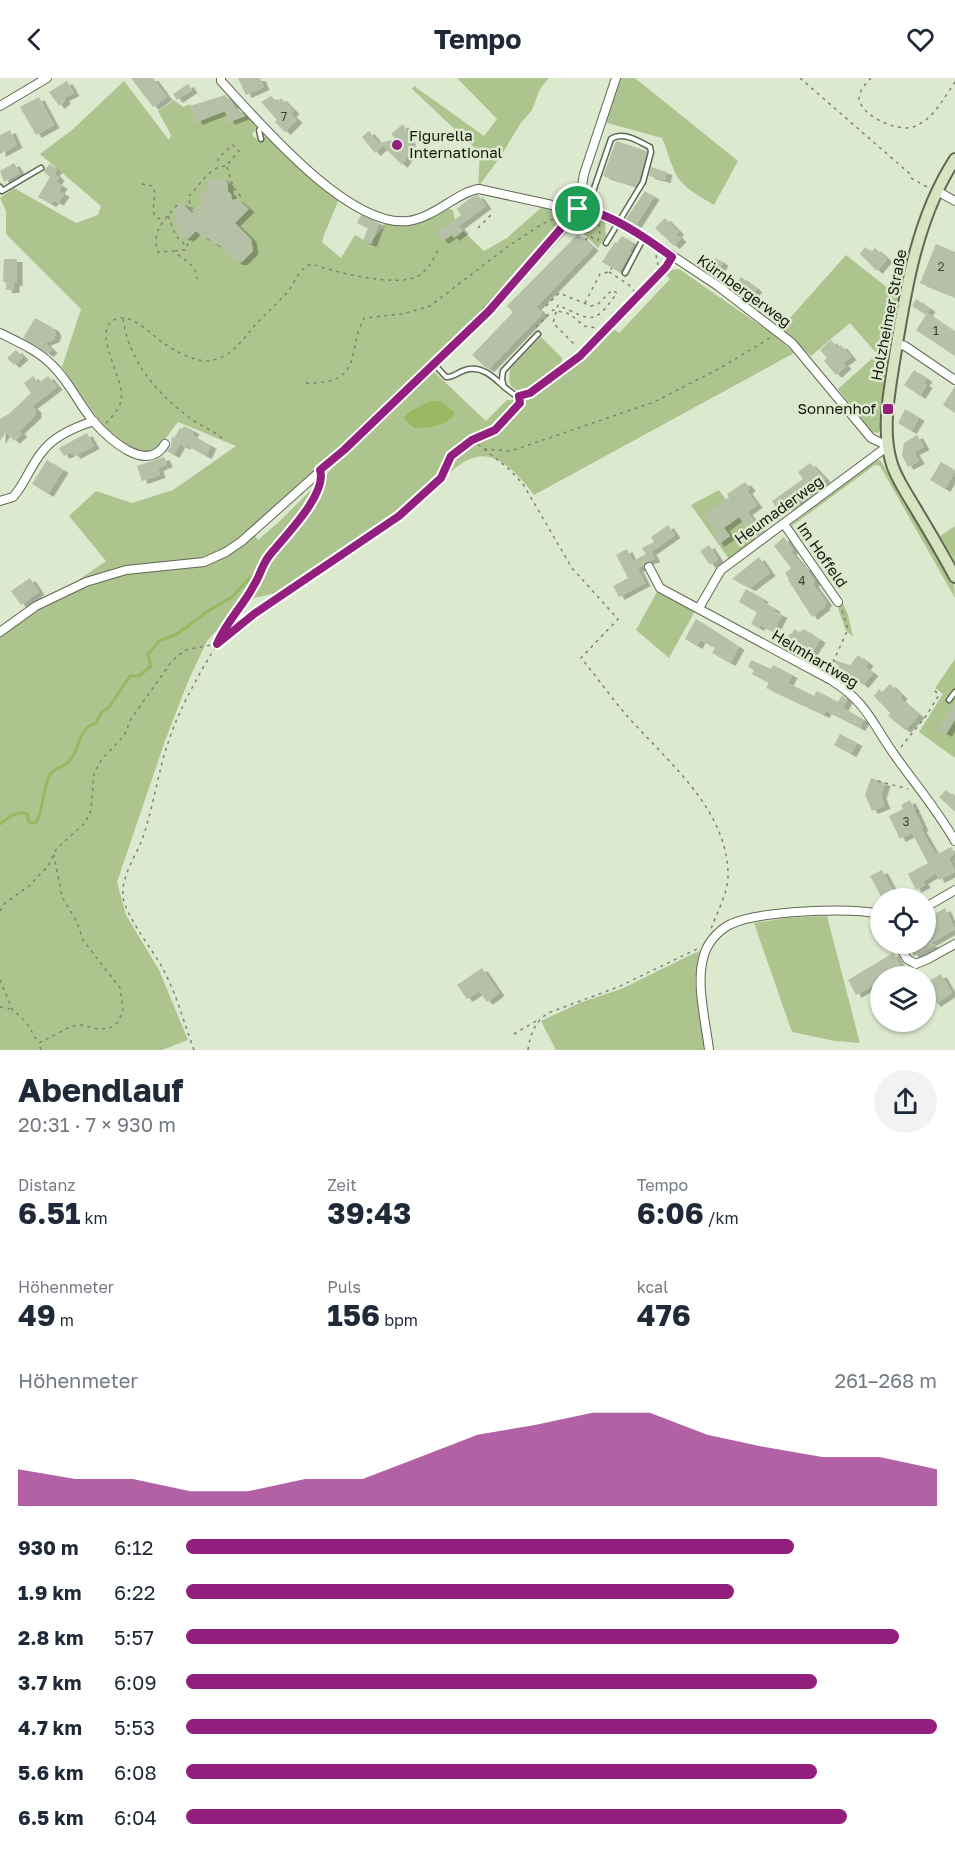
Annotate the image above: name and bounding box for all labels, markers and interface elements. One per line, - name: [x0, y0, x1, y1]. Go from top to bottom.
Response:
- icon: back: [18, 23, 51, 56]
- text: Tempo: [434, 23, 521, 55]
- icon: heart: [904, 23, 937, 56]
- house number: 7: [281, 109, 287, 124]
- place label: Figurella International: [409, 126, 503, 161]
- marker: Figurella International: [390, 138, 404, 152]
- pin: [552, 183, 603, 234]
- icon: arrive: [561, 192, 594, 225]
- street label: Holzheimer Straße: [866, 247, 910, 382]
- street label: Kürnbergerweg: [694, 250, 795, 330]
- house number: 2: [938, 259, 945, 274]
- house number: 1: [933, 323, 939, 338]
- place label: Sonnenhof: [797, 399, 877, 417]
- marker: Sonnenhof: [881, 402, 895, 416]
- street label: Heumaderweg: [731, 471, 826, 547]
- street label: Im Hoffeld: [794, 518, 852, 591]
- house number: 4: [798, 573, 806, 588]
- street label: Helmhartweg: [769, 625, 862, 691]
- house number: 3: [902, 814, 910, 829]
- map controls: [870, 888, 936, 1032]
- button: locate: [870, 888, 936, 954]
- button: layers: [870, 966, 936, 1032]
- text: Abendlauf: [18, 1070, 183, 1109]
- button: share: [874, 1070, 937, 1133]
- text: 20:31 · 7 × 930 m: [18, 1112, 176, 1136]
- text: Distanz: [18, 1175, 75, 1195]
- text: Zeit: [327, 1175, 357, 1195]
- text: Tempo: [637, 1175, 688, 1195]
- text: 6.51: [18, 1195, 80, 1231]
- text: 39:43: [327, 1195, 411, 1231]
- text: 6:06: [637, 1195, 704, 1231]
- text: km: [80, 1208, 108, 1228]
- text: /km: [704, 1208, 739, 1228]
- text: Höhenmeter: [18, 1277, 114, 1297]
- text: Puls: [327, 1277, 361, 1297]
- text: kcal: [637, 1277, 668, 1297]
- text: 49: [18, 1297, 56, 1333]
- text: 156: [327, 1297, 380, 1333]
- text: 476: [637, 1297, 691, 1333]
- text: m: [56, 1310, 74, 1330]
- text: bpm: [380, 1310, 418, 1330]
- text: Höhenmeter: [18, 1368, 138, 1392]
- text: 261–268 m: [834, 1368, 937, 1392]
- text: 930 m: [18, 1535, 78, 1559]
- text: 6:12: [114, 1535, 153, 1559]
- text: 1.9 km: [18, 1580, 82, 1604]
- text: 6:22: [114, 1580, 155, 1604]
- text: 2.8 km: [18, 1625, 84, 1649]
- text: 5:57: [114, 1625, 154, 1649]
- text: 3.7 km: [18, 1670, 82, 1694]
- text: 6:09: [114, 1670, 157, 1694]
- text: 4.7 km: [18, 1715, 82, 1739]
- text: 5:53: [114, 1715, 155, 1739]
- text: 5.6 km: [18, 1760, 83, 1784]
- text: 6:08: [114, 1760, 157, 1784]
- text: 6.5 km: [18, 1805, 83, 1829]
- text: 6:04: [114, 1805, 157, 1829]

